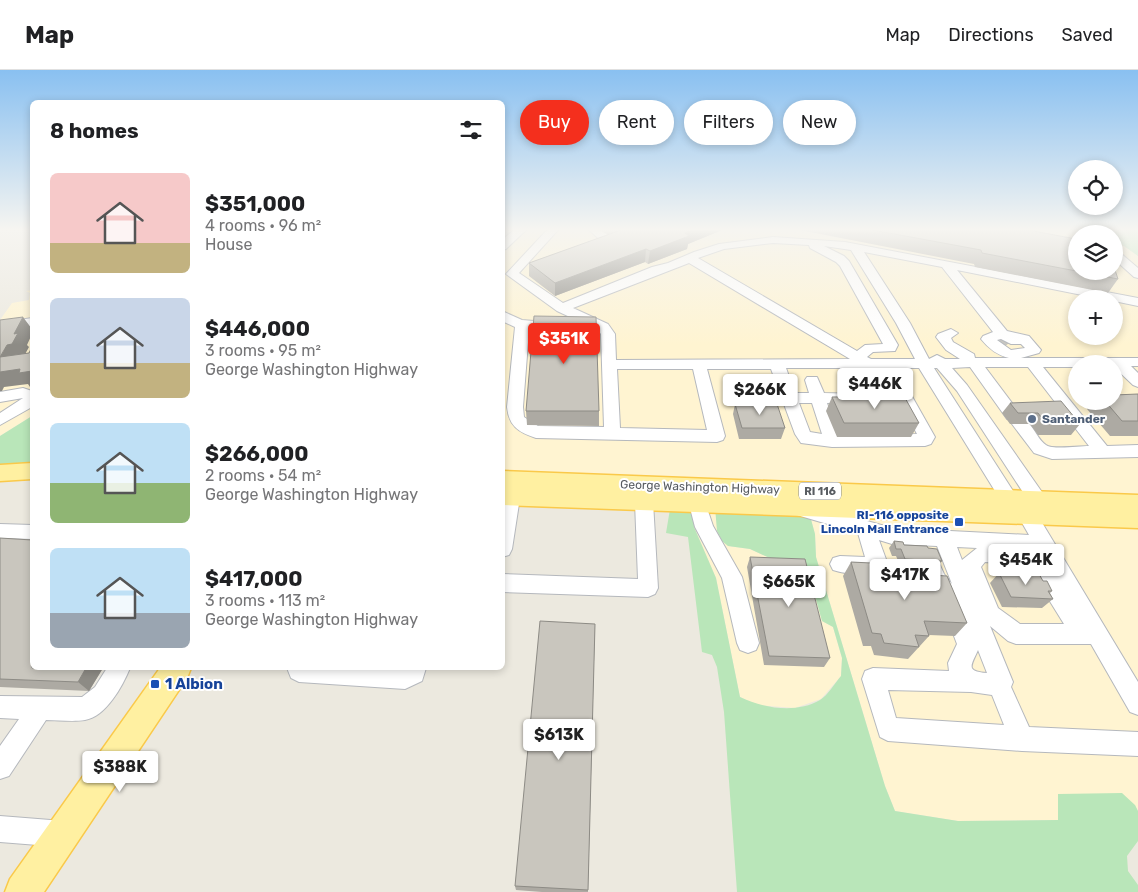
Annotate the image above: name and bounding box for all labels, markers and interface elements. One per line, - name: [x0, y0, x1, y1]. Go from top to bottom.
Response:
- text: Map: [25, 21, 74, 49]
- text: Map: [885, 24, 920, 46]
- text: Directions: [948, 24, 1034, 46]
- text: Saved: [1062, 24, 1113, 46]
- chip: Buy: [520, 100, 589, 145]
- chip: Rent: [599, 100, 674, 145]
- chip: Filters: [684, 100, 773, 145]
- chip: New: [783, 100, 856, 145]
- icon: filters: [457, 116, 485, 144]
- text: 8 homes: [50, 118, 139, 143]
- map controls: [1068, 160, 1123, 410]
- button: locate: [1068, 160, 1123, 215]
- text: $351,000: [205, 191, 305, 216]
- icon: home: [90, 193, 150, 253]
- text: 4 rooms · 96 m²: [205, 216, 321, 235]
- button: layers: [1068, 225, 1123, 280]
- text: House: [205, 235, 252, 254]
- button: +: [1068, 290, 1123, 345]
- text: $446,000: [205, 316, 310, 341]
- icon: home: [90, 318, 150, 378]
- pin: $351K: [529, 322, 599, 365]
- text: $351K: [539, 329, 589, 348]
- text: 3 rooms · 95 m²: [205, 341, 321, 360]
- button: −: [1068, 355, 1123, 410]
- text: George Washington Highway: [205, 360, 418, 379]
- pin: $446K: [840, 368, 910, 410]
- pin: $266K: [725, 374, 795, 416]
- text: $446K: [848, 374, 902, 393]
- text: $266K: [734, 380, 786, 399]
- place label: Santander: [1042, 412, 1106, 426]
- marker: Santander: [1026, 413, 1038, 425]
- text: $266,000: [205, 441, 309, 466]
- icon: home: [90, 443, 150, 503]
- text: 2 rooms · 54 m²: [205, 466, 321, 485]
- street label: George Washington Highway: [620, 477, 780, 497]
- road number: RI 116: [799, 482, 841, 500]
- text: George Washington Highway: [205, 485, 418, 504]
- place label: RI-116 opposite Lincoln Mall Entrance: [821, 508, 949, 536]
- marker: RI-116 opposite Lincoln Mall Entrance: [953, 516, 965, 528]
- pin: $454K: [991, 544, 1061, 586]
- text: $454K: [999, 550, 1053, 569]
- pin: $417K: [870, 558, 940, 601]
- text: $417K: [881, 565, 929, 584]
- text: $417,000: [205, 566, 303, 591]
- pin: $665K: [754, 566, 824, 608]
- icon: home: [90, 568, 150, 628]
- text: $665K: [763, 572, 815, 591]
- text: 3 rooms · 113 m²: [205, 591, 325, 610]
- text: George Washington Highway: [205, 610, 418, 629]
- place label: 1 Albion: [165, 675, 223, 693]
- marker: 1 Albion: [149, 678, 161, 690]
- pin: $613K: [524, 718, 594, 761]
- text: $613K: [534, 725, 584, 744]
- pin: $388K: [85, 750, 155, 793]
- text: $388K: [93, 757, 147, 776]

